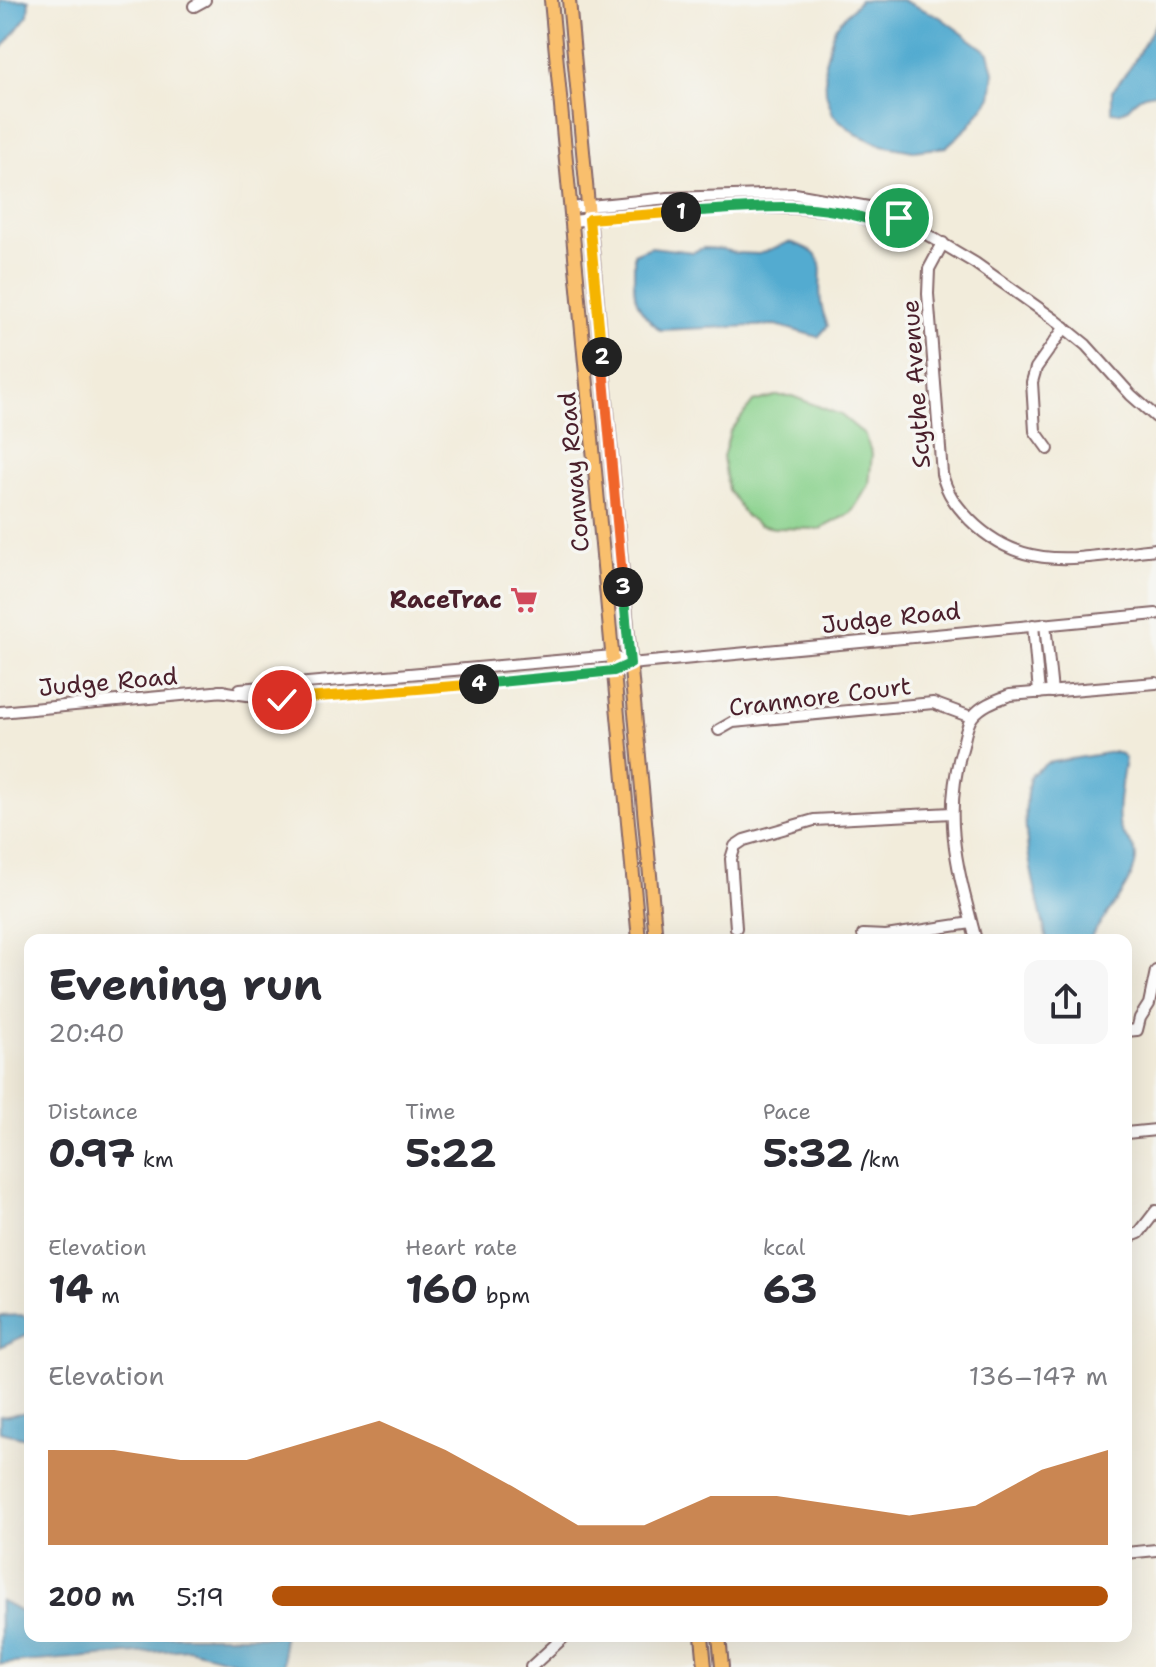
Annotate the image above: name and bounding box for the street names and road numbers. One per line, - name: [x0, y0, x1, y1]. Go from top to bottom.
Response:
- street label: Scythe Avenue: [894, 299, 938, 469]
- street label: Conway Road: [551, 391, 597, 553]
- street label: Judge Road: [820, 595, 962, 641]
- street label: Judge Road: [37, 660, 179, 704]
- street label: Cranmore Court: [727, 670, 913, 724]

